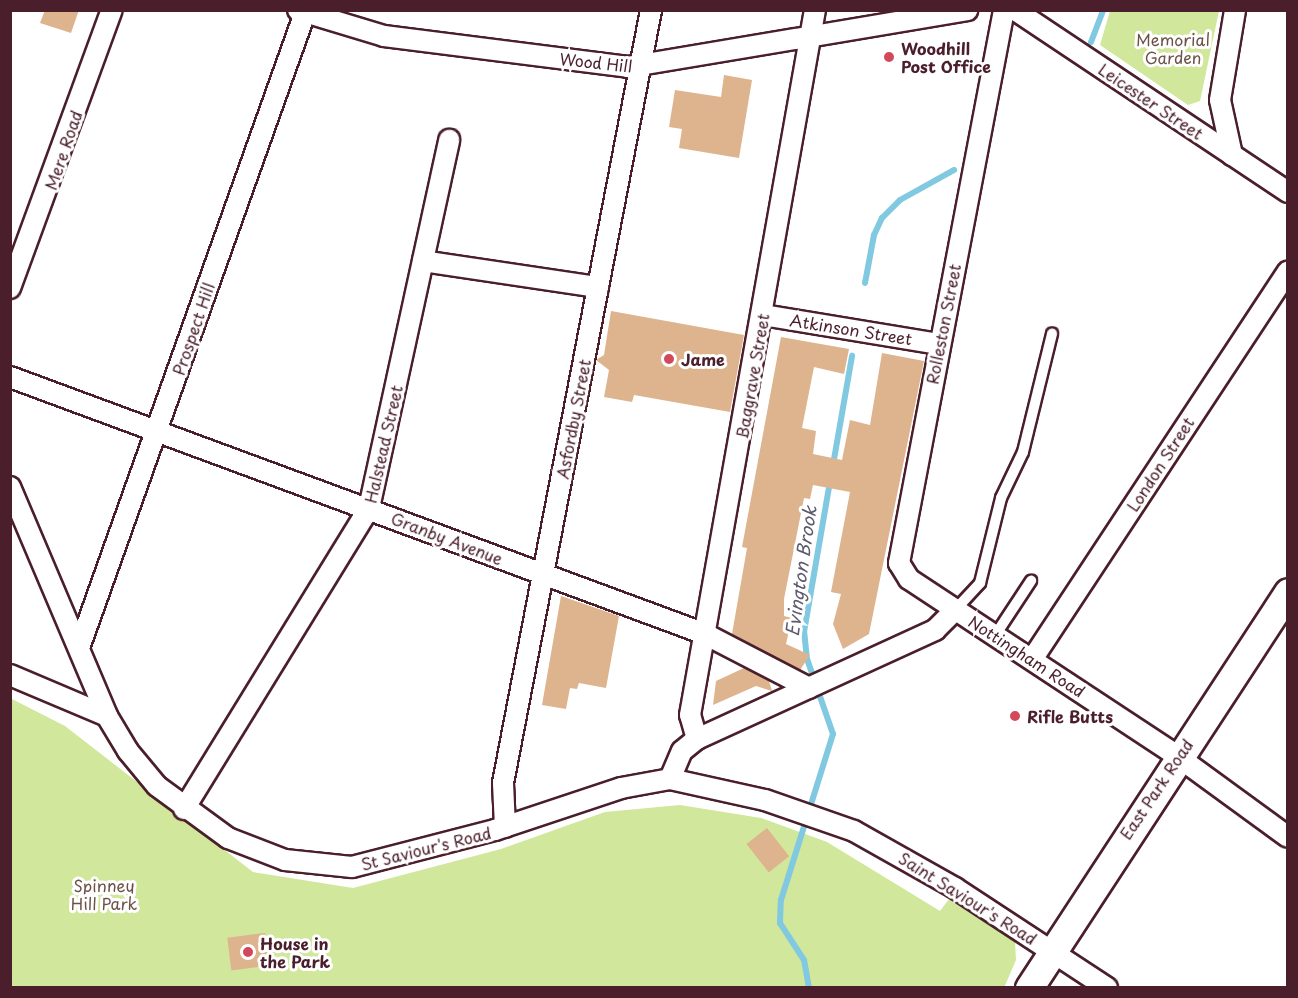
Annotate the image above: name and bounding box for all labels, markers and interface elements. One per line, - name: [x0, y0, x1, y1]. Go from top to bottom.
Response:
- park label: Memorial Garden: [1136, 29, 1210, 67]
- place label: Woodhill Post Office: [901, 38, 990, 76]
- street label: Wood Hill: [558, 49, 634, 75]
- marker: Woodhill Post Office: [882, 50, 896, 64]
- street label: Leicester Street: [1095, 59, 1207, 143]
- street label: Mere Road: [40, 107, 86, 193]
- street label: Rolleston Street: [922, 262, 964, 386]
- street label: Prospect Hill: [168, 280, 218, 378]
- street label: Atkinson Street: [789, 310, 913, 348]
- street label: Baggrave Street: [732, 312, 772, 440]
- place label: Jame: [681, 349, 725, 369]
- marker: Jame: [662, 352, 676, 366]
- street label: Asfordby Street: [552, 357, 594, 481]
- street label: Halstead Street: [360, 383, 406, 505]
- street label: London Street: [1122, 413, 1198, 515]
- water label: Evington Brook: [781, 504, 821, 638]
- street label: Granby Avenue: [389, 508, 505, 568]
- street label: Nottingham Road: [965, 611, 1089, 701]
- place label: Rifle Butts: [1027, 706, 1114, 726]
- marker: Rifle Butts: [1008, 709, 1022, 723]
- street label: East Park Road: [1115, 735, 1197, 843]
- street label: St Saviour's Road: [359, 823, 493, 873]
- street label: Saint Saviour's Road: [896, 848, 1040, 948]
- park label: Spinney Hill Park: [71, 875, 137, 913]
- place label: House in the Park: [260, 933, 330, 971]
- marker: House in the Park: [241, 945, 255, 959]

